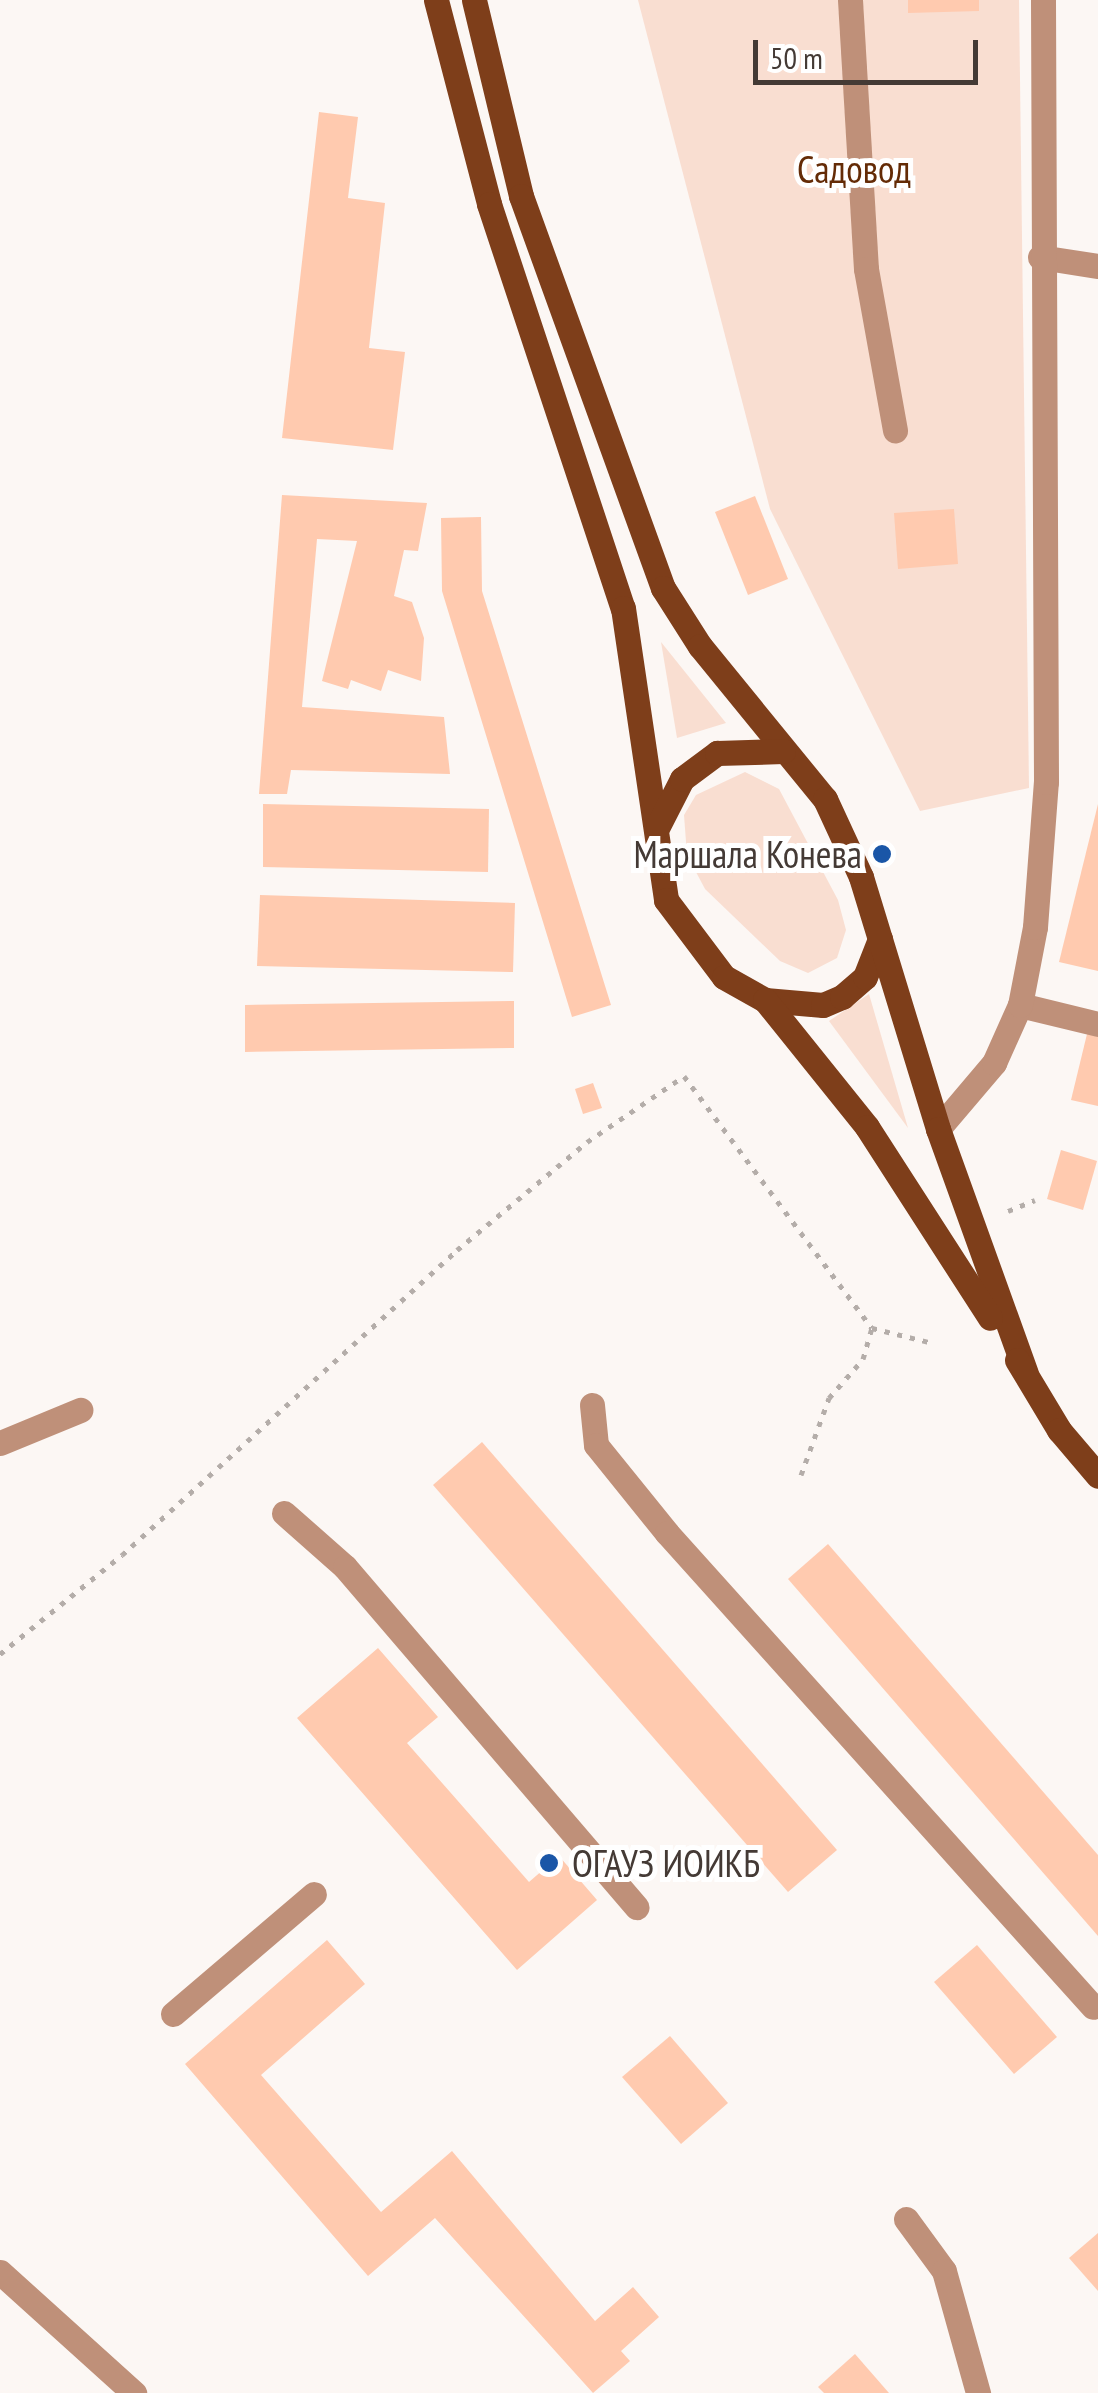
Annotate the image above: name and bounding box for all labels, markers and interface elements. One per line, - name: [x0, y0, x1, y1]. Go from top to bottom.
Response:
- scale bar: [758, 20, 983, 82]
- text: 50 m: [770, 38, 823, 77]
- park label: Садовод: [797, 146, 911, 192]
- place label: Маршала Конева: [634, 831, 862, 877]
- marker: Маршала Конева: [871, 843, 893, 865]
- place label: ОГАУЗ ИОИКБ: [572, 1840, 760, 1886]
- marker: ОГАУЗ ИОИКБ: [536, 1850, 562, 1876]

